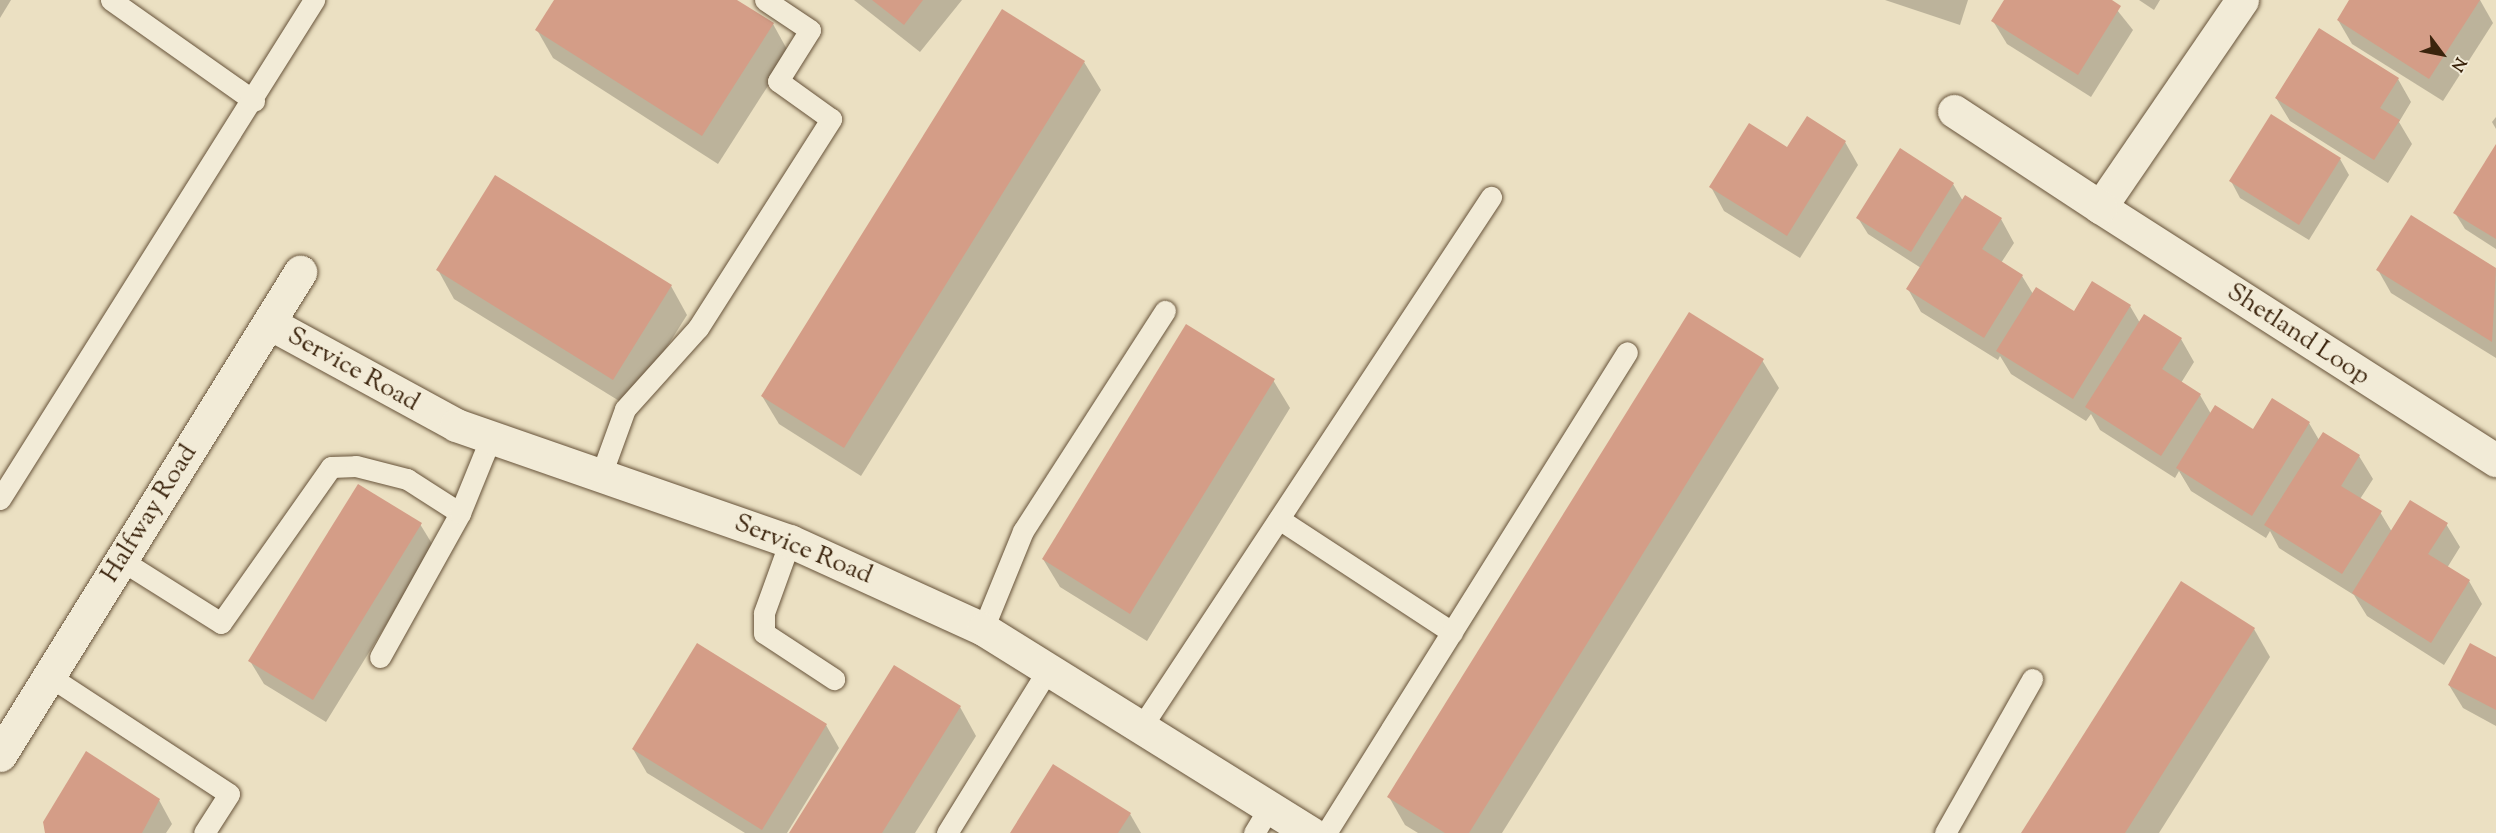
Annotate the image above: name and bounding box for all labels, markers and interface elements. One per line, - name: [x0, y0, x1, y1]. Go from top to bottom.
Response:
- north arrow: [2412, 24, 2472, 84]
- text: N: [2445, 52, 2471, 75]
- street label: Shetland Loop: [2221, 277, 2375, 393]
- street label: Service Road: [282, 321, 424, 419]
- street label: Halfway Road: [95, 439, 205, 589]
- street label: Service Road: [729, 508, 877, 592]

